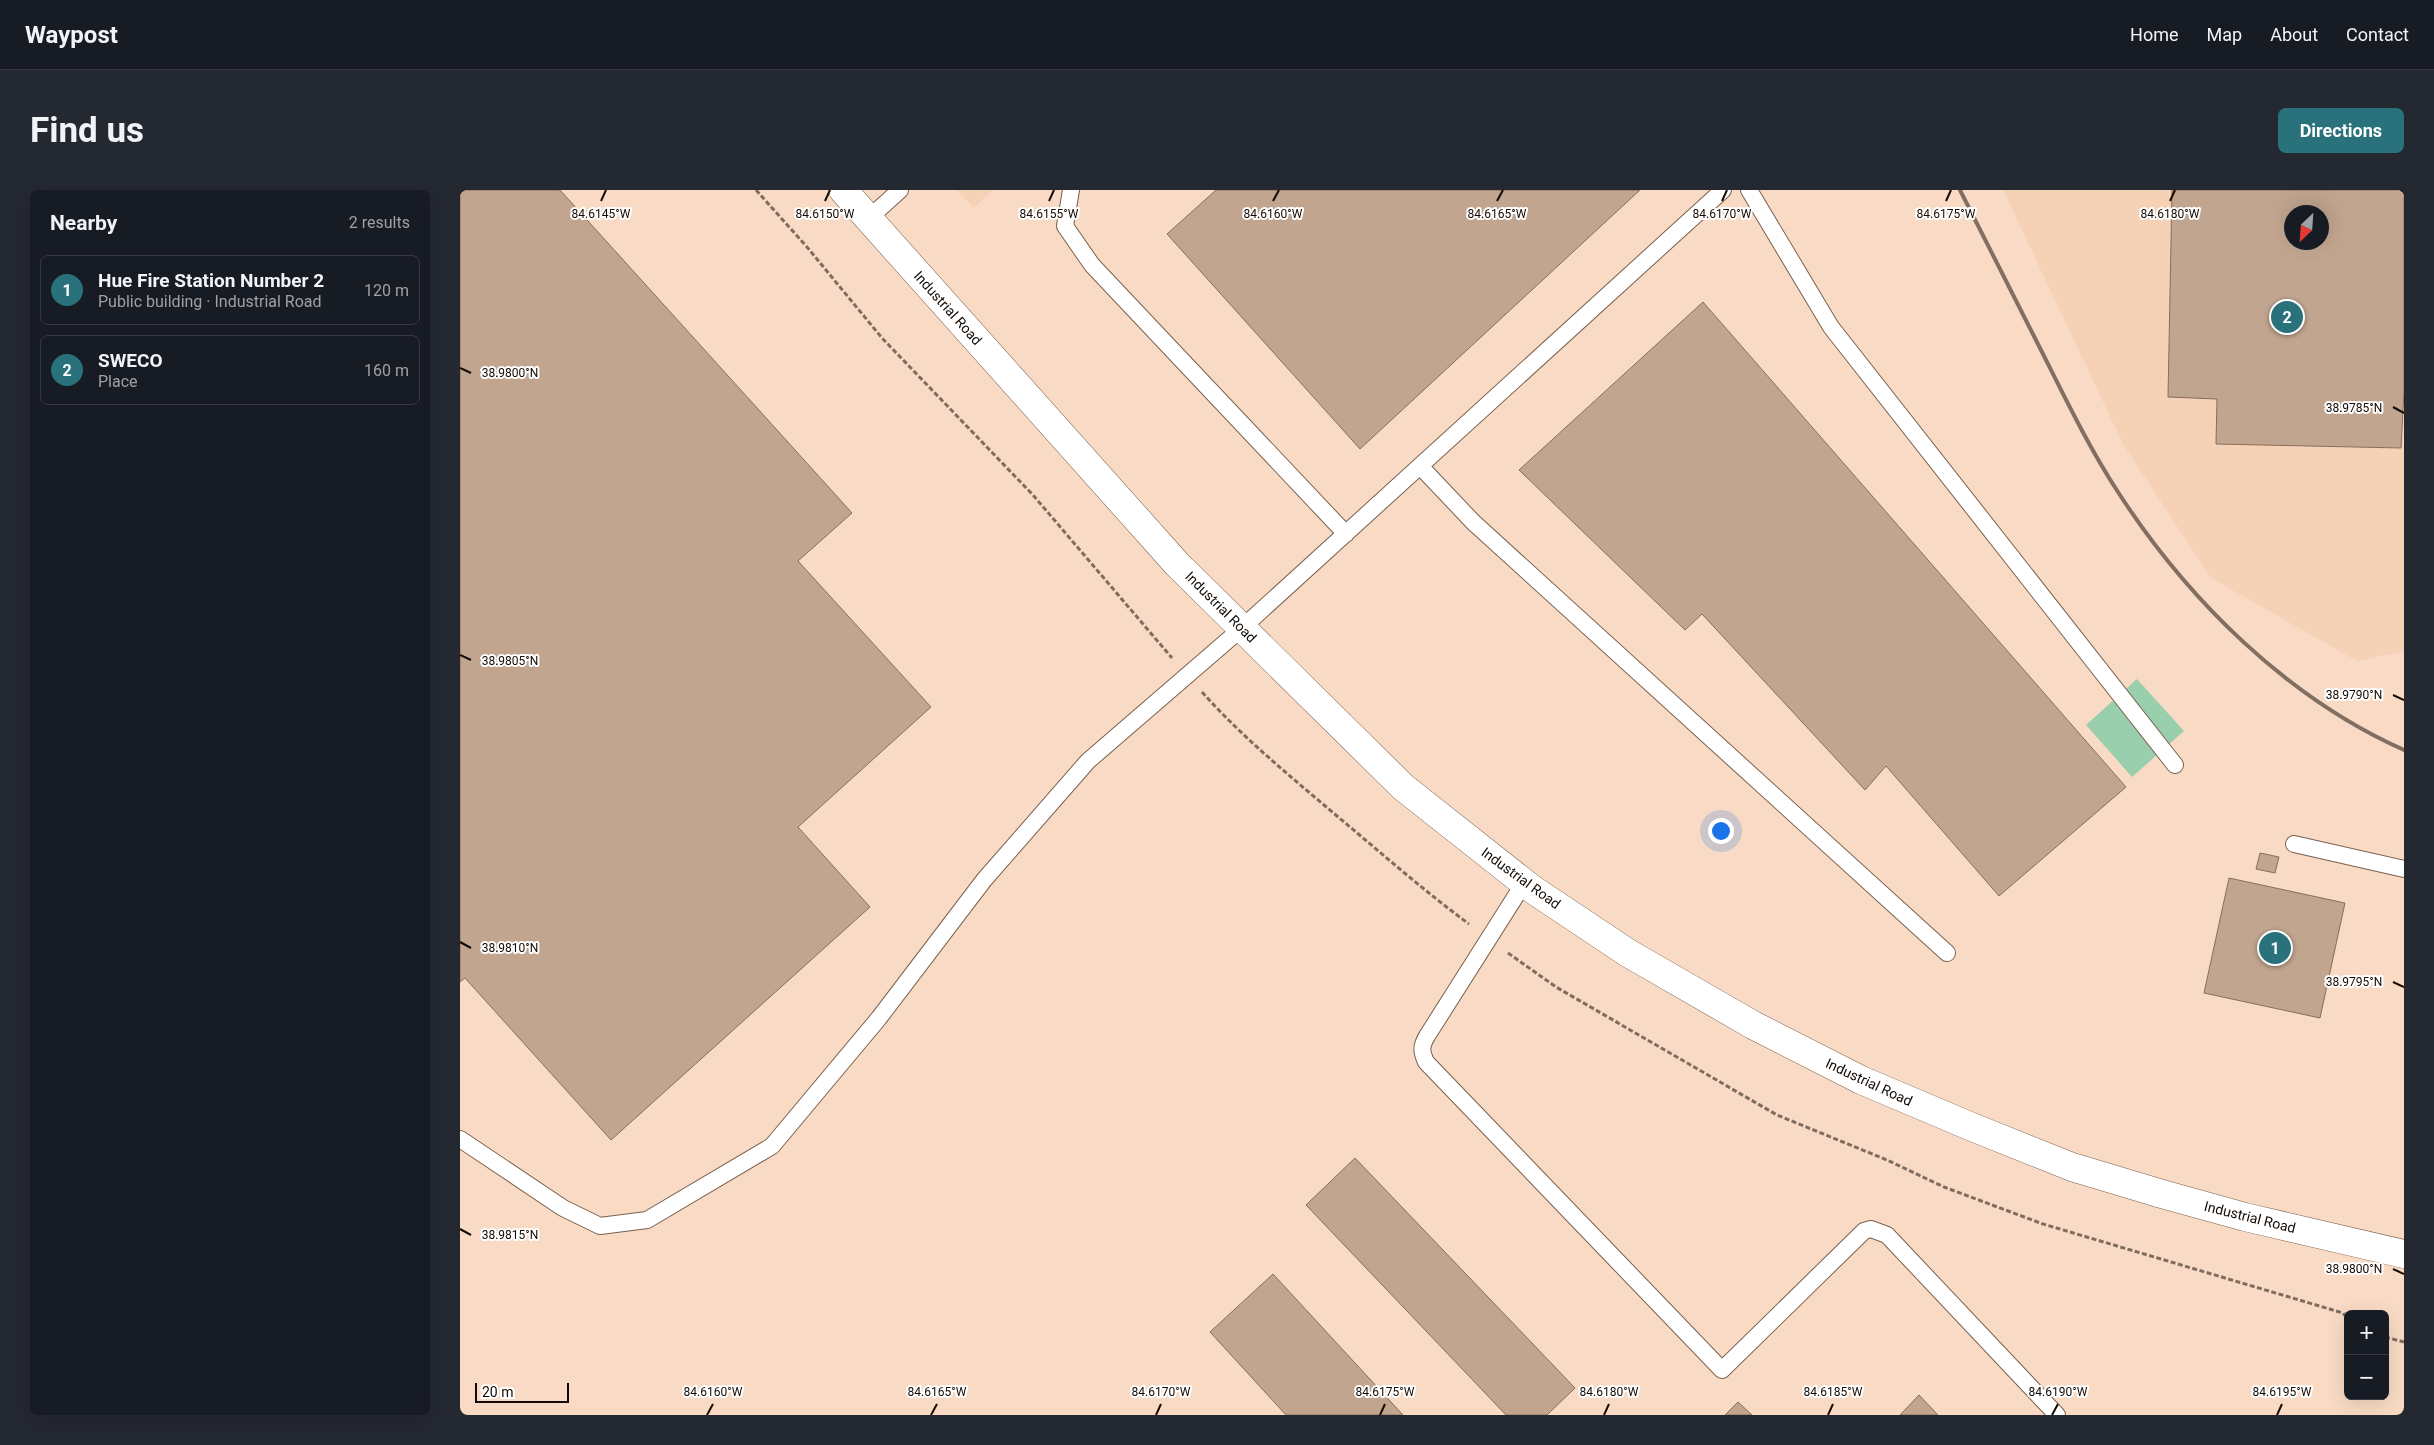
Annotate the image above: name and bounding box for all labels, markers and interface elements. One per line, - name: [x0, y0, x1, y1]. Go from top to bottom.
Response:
- text: Waypost: [25, 21, 118, 49]
- text: Home: [2130, 24, 2179, 45]
- text: Map: [2207, 24, 2242, 45]
- text: About: [2270, 24, 2318, 45]
- text: Contact: [2346, 24, 2409, 45]
- button: Directions: [2278, 108, 2404, 153]
- text: Find us: [30, 110, 144, 151]
- north arrow: [2284, 205, 2329, 250]
- text: 84.6145°W: [572, 207, 631, 221]
- text: 84.6150°W: [796, 207, 855, 221]
- text: 84.6155°W: [1020, 207, 1079, 221]
- text: 84.6160°W: [1244, 207, 1303, 221]
- text: 84.6165°W: [1468, 207, 1527, 221]
- text: 84.6170°W: [1693, 207, 1752, 221]
- text: 84.6175°W: [1917, 207, 1976, 221]
- text: 84.6180°W: [2141, 207, 2200, 221]
- text: Nearby: [50, 211, 117, 235]
- text: 2 results: [349, 213, 410, 232]
- street label: Industrial Road: [911, 268, 985, 348]
- text: Hue Fire Station Number 2: [98, 269, 324, 292]
- text: 1: [62, 281, 72, 300]
- text: 120 m: [364, 281, 409, 300]
- text: Public building · Industrial Road: [98, 292, 322, 311]
- pin: 2: [2271, 298, 2303, 336]
- text: SWECO: [98, 349, 163, 372]
- text: 2: [62, 361, 72, 380]
- text: 160 m: [364, 361, 409, 380]
- text: 38.9800°N: [482, 366, 538, 380]
- text: Place: [98, 372, 138, 391]
- text: 38.9785°N: [2326, 401, 2382, 415]
- street label: Industrial Road: [1182, 568, 1260, 646]
- text: 38.9805°N: [482, 654, 538, 668]
- text: 38.9790°N: [2326, 688, 2382, 702]
- your location: [1708, 818, 1734, 844]
- street label: Industrial Road: [1478, 844, 1564, 912]
- pin: 1: [2259, 929, 2291, 967]
- text: 38.9810°N: [482, 941, 538, 955]
- text: 38.9795°N: [2326, 975, 2382, 989]
- street label: Industrial Road: [1823, 1055, 1915, 1109]
- street label: Industrial Road: [2203, 1198, 2297, 1236]
- text: 38.9815°N: [482, 1228, 538, 1242]
- text: 38.9800°N: [2326, 1262, 2382, 1276]
- map controls: [2344, 1310, 2389, 1400]
- button: +: [2344, 1310, 2389, 1355]
- button: −: [2344, 1355, 2389, 1400]
- scale bar: [475, 1380, 569, 1403]
- text: 20 m: [482, 1384, 514, 1400]
- text: 84.6160°W: [684, 1385, 743, 1399]
- text: 84.6165°W: [908, 1385, 967, 1399]
- text: 84.6170°W: [1132, 1385, 1191, 1399]
- text: 84.6175°W: [1356, 1385, 1415, 1399]
- text: 84.6180°W: [1580, 1385, 1639, 1399]
- text: 84.6185°W: [1804, 1385, 1863, 1399]
- text: 84.6190°W: [2029, 1385, 2088, 1399]
- text: 84.6195°W: [2253, 1385, 2312, 1399]

